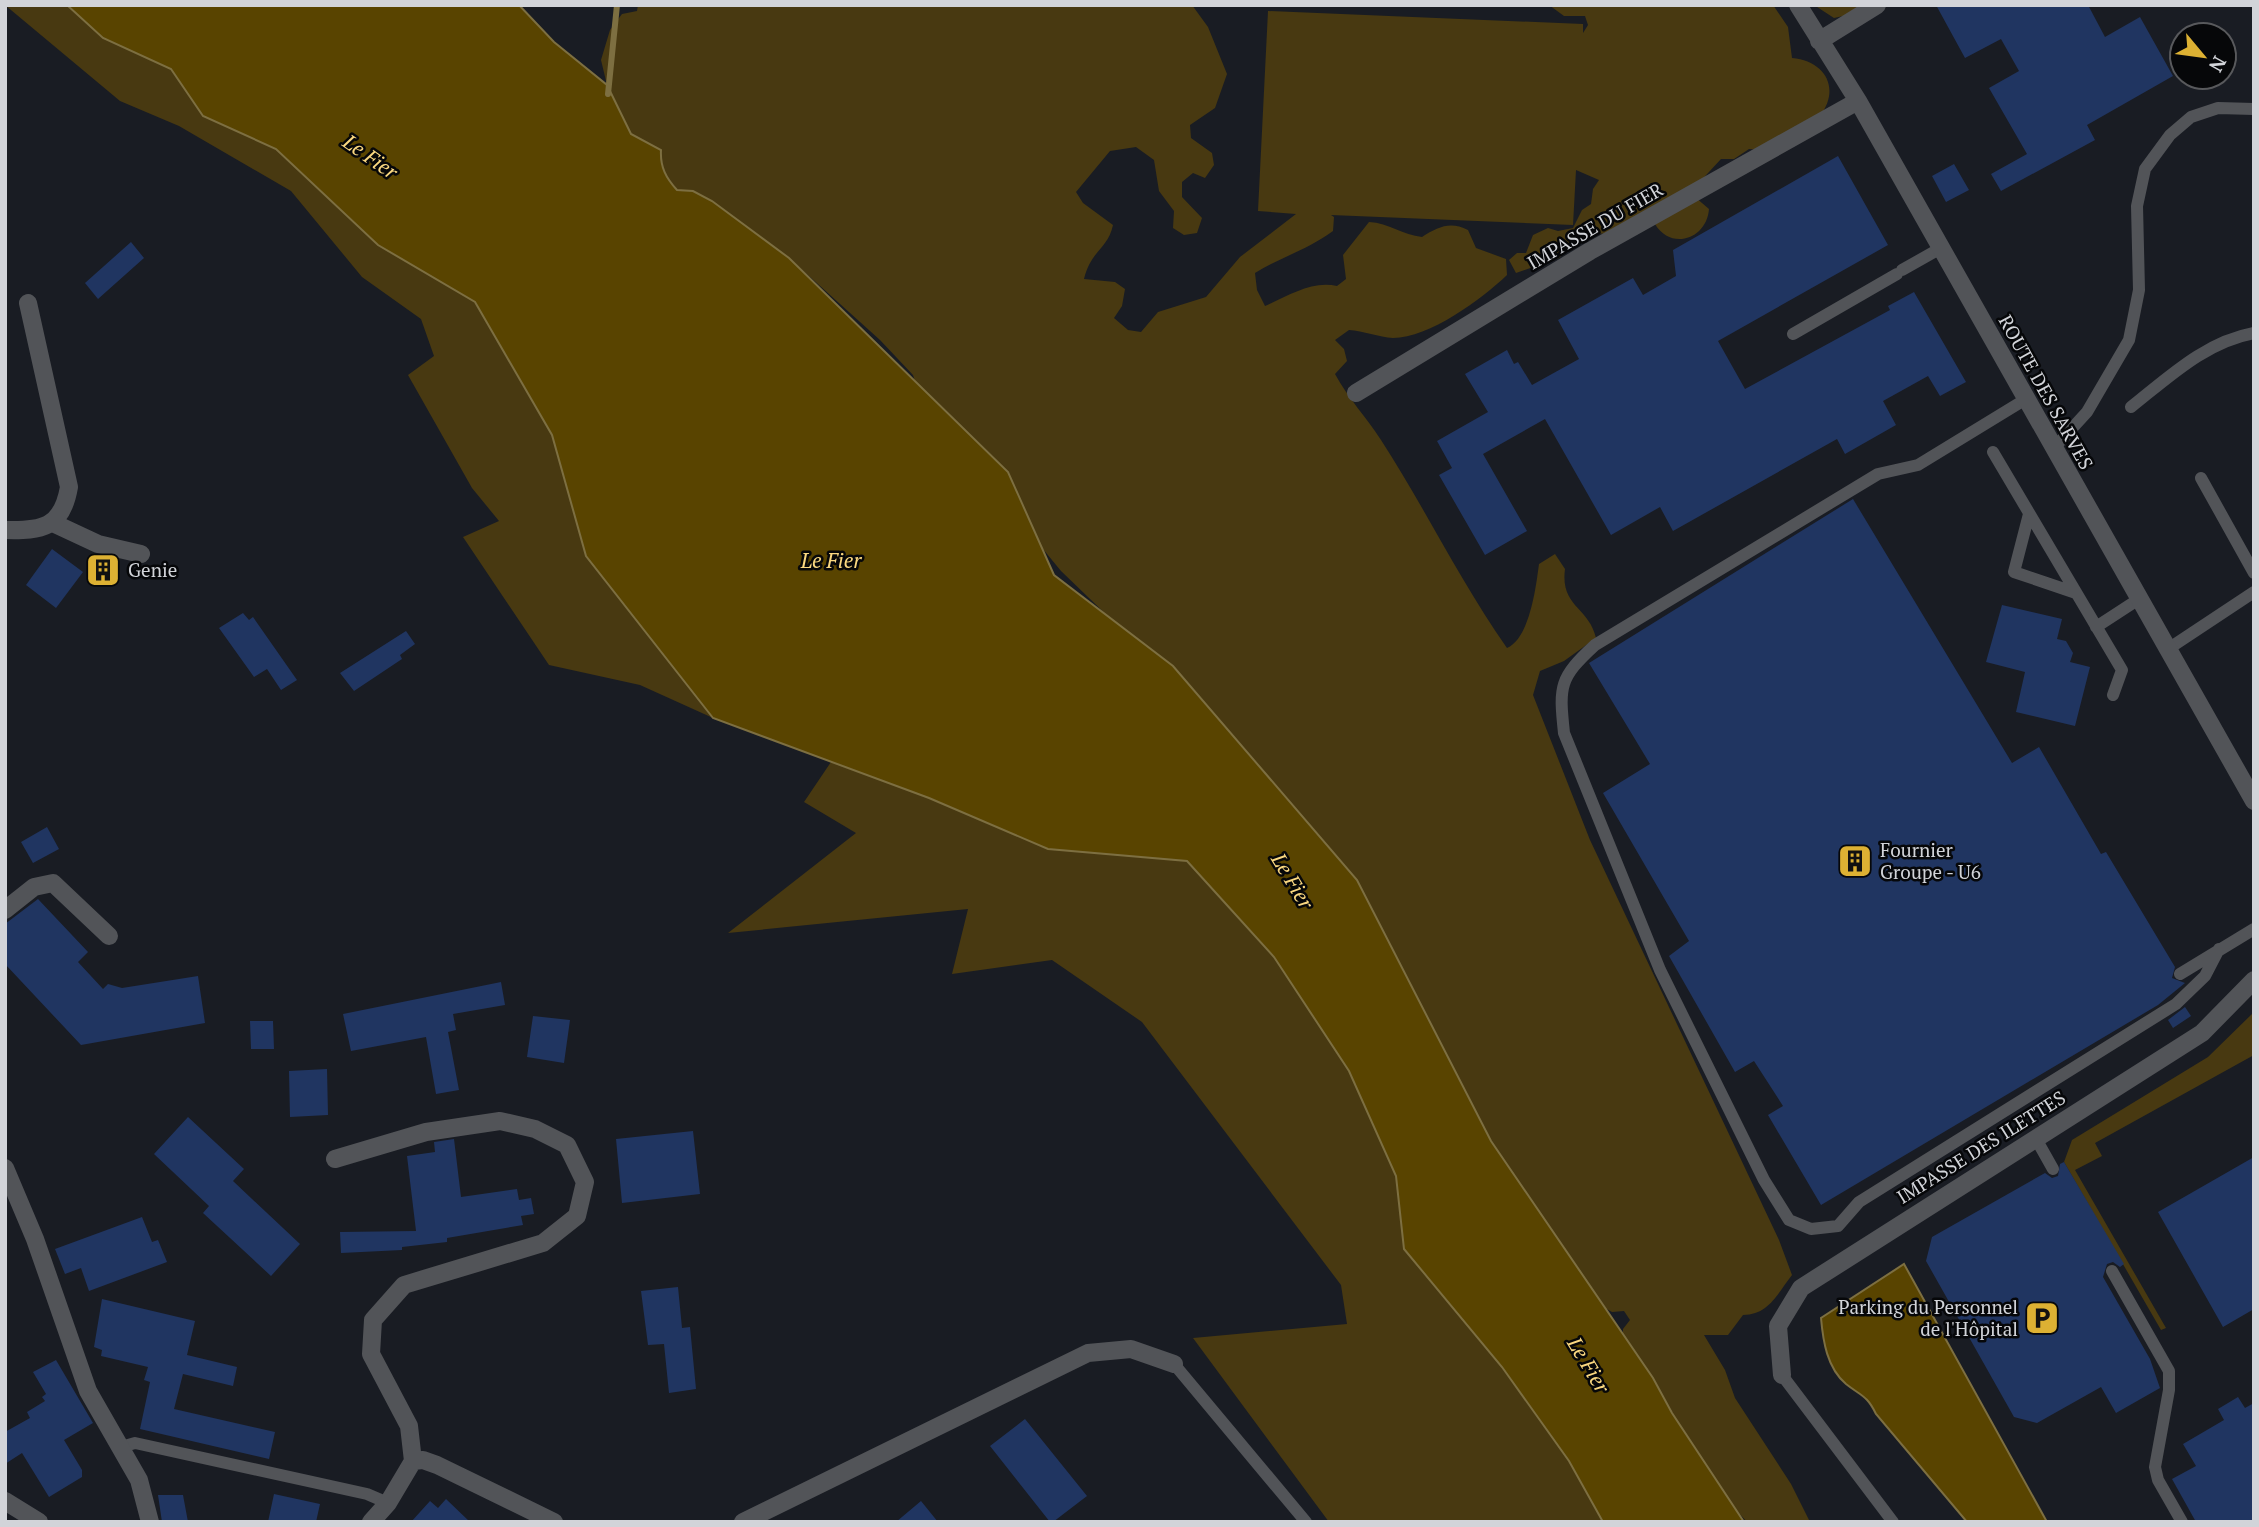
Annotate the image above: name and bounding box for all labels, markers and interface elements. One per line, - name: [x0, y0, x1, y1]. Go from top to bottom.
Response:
- north arrow: [2168, 21, 2238, 91]
- text: N: [2204, 52, 2233, 77]
- water label: Le Fier: [337, 127, 404, 186]
- street label: IMPASSE DU FIER: [1522, 176, 1667, 275]
- street label: ROUTE DES SARVES: [1994, 310, 2099, 474]
- water label: Le Fier: [800, 546, 862, 574]
- building icon: Genie: [84, 551, 122, 589]
- place label: Genie: [128, 557, 177, 582]
- place label: Fournier Groupe - U6: [1880, 837, 1981, 884]
- building icon: Fournier Groupe - U6: [1836, 842, 1874, 880]
- water label: Le Fier: [1265, 846, 1321, 914]
- street label: IMPASSE DES ILETTES: [1892, 1084, 2070, 1209]
- place label: Parking du Personnel de l'Hôpital: [1838, 1294, 2018, 1341]
- parking icon: Parking du Personnel de l'Hôpital: [2023, 1299, 2061, 1337]
- water label: Le Fier: [1561, 1330, 1617, 1398]

